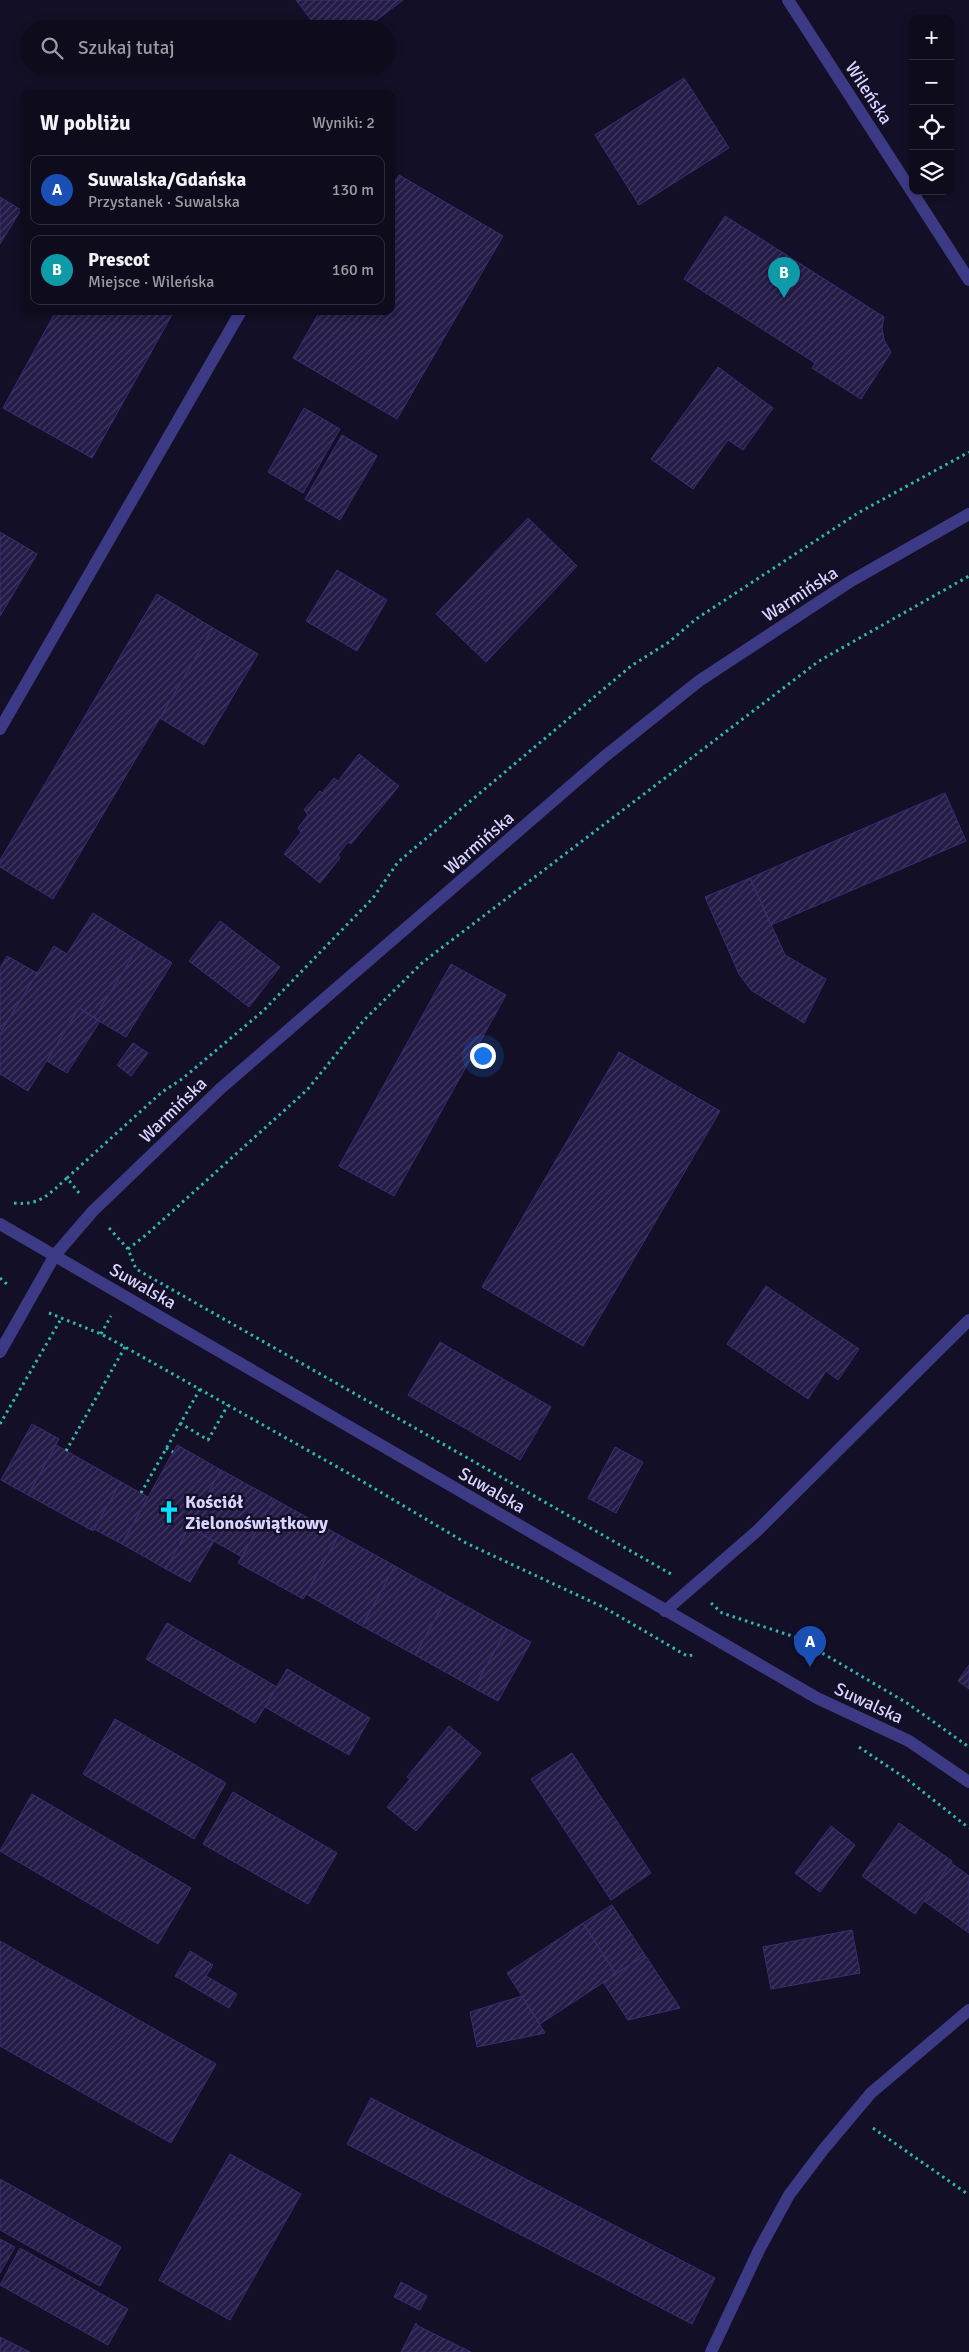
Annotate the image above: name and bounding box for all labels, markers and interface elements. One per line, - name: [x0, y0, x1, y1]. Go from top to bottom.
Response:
- map controls: [909, 15, 954, 195]
- button: +: [909, 15, 954, 60]
- search box: [20, 20, 395, 75]
- icon: search: [38, 34, 66, 62]
- text: Szukaj tutaj: [78, 36, 175, 60]
- street label: Wileńska: [841, 58, 897, 128]
- button: −: [909, 60, 954, 105]
- button: locate: [909, 105, 954, 150]
- text: W pobliżu: [40, 110, 131, 136]
- text: Wyniki: 2: [312, 113, 375, 133]
- button: layers: [909, 150, 954, 195]
- text: Suwalska/Gdańska: [88, 168, 246, 192]
- text: A: [52, 180, 62, 200]
- text: 130 m: [332, 180, 374, 200]
- text: Przystanek · Suwalska: [88, 192, 240, 212]
- text: Prescot: [88, 248, 150, 272]
- pin: B: [768, 257, 800, 298]
- text: B: [52, 260, 62, 280]
- text: 160 m: [332, 260, 374, 280]
- text: Miejsce · Wileńska: [88, 272, 214, 292]
- street label: Warmińska: [758, 561, 842, 627]
- street label: Warmińska: [440, 807, 518, 879]
- your location: [470, 1043, 496, 1069]
- street label: Warmińska: [135, 1072, 211, 1148]
- street label: Suwalska: [106, 1258, 180, 1314]
- street label: Suwalska: [455, 1462, 529, 1518]
- place label: Kościół Zielonoświątkowy: [185, 1491, 328, 1534]
- church icon: Kościół Zielonoświątkowy: [156, 1499, 182, 1525]
- pin: A: [794, 1626, 826, 1667]
- street label: Suwalska: [831, 1678, 907, 1728]

